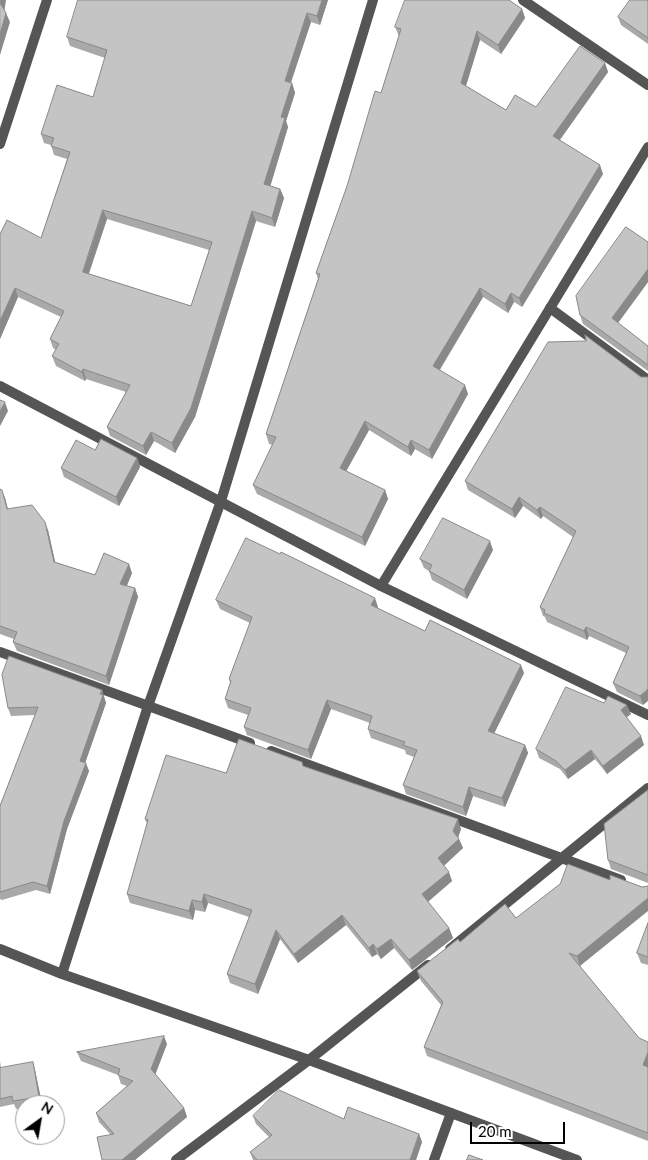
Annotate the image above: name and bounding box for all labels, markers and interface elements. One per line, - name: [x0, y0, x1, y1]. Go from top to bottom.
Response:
- north arrow: [15, 1095, 65, 1145]
- text: N: [39, 1098, 57, 1118]
- scale bar: [473, 1112, 568, 1144]
- text: 20 m: [478, 1122, 512, 1140]

